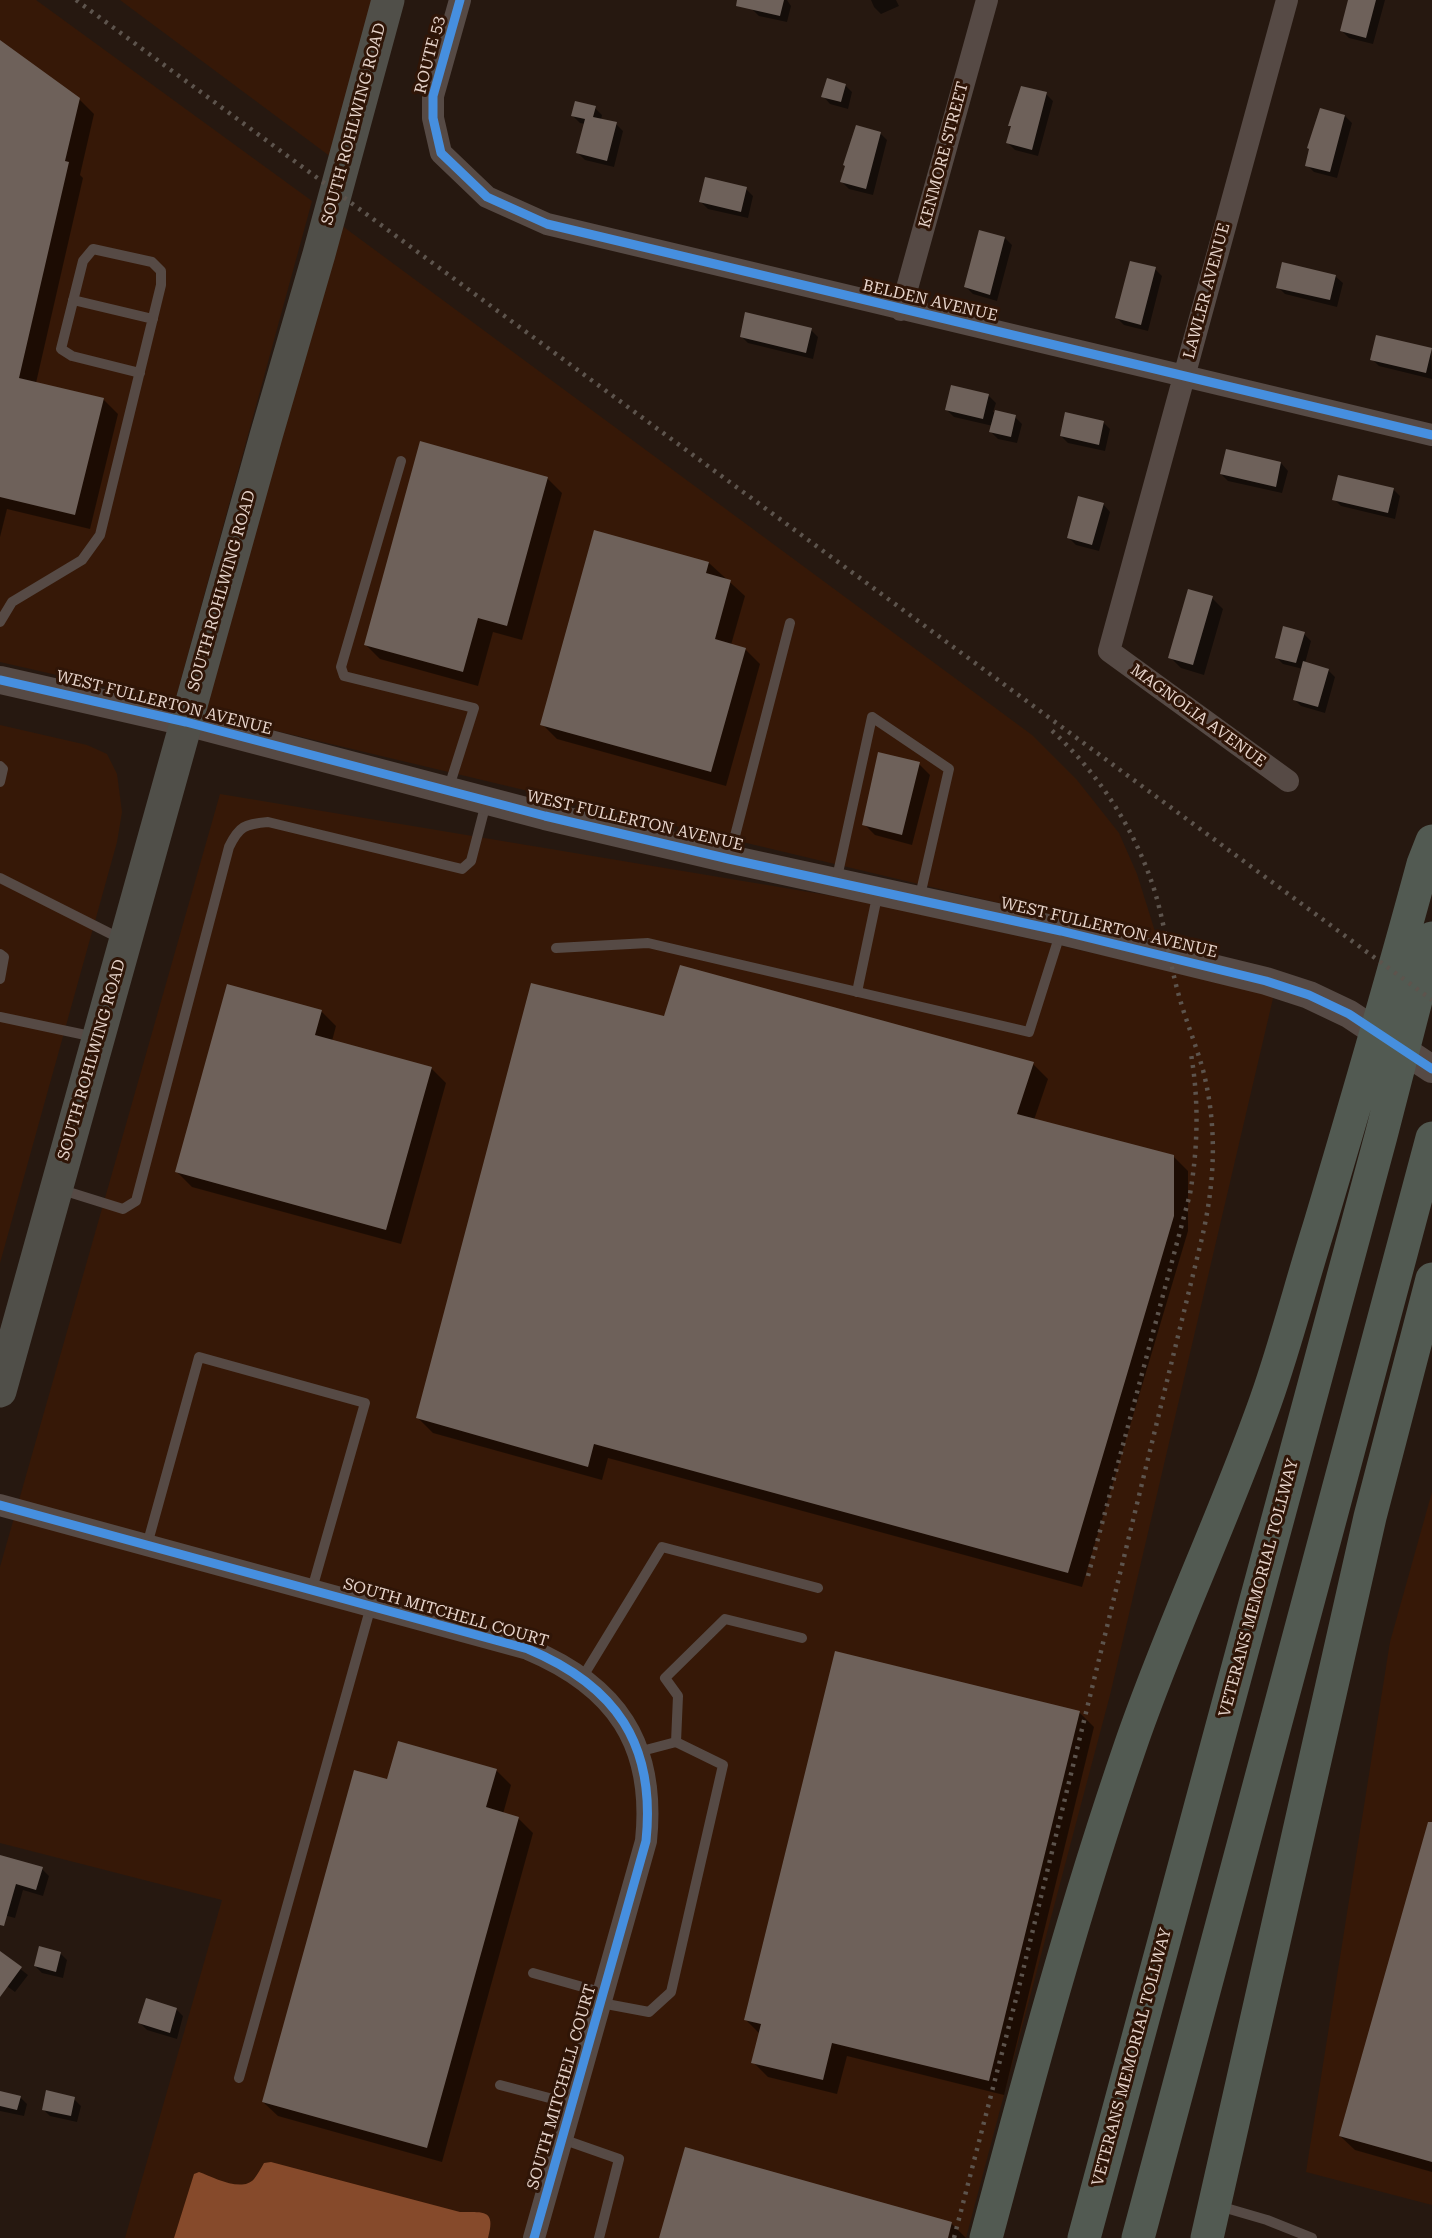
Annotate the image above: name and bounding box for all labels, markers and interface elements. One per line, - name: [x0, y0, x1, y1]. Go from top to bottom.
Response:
- street label: ROUTE 53: [411, 14, 449, 96]
- street label: SOUTH ROHLWING ROAD: [318, 21, 390, 227]
- street label: KENMORE STREET: [915, 80, 973, 230]
- street label: LAWLER AVENUE: [1180, 221, 1234, 361]
- street label: BELDEN AVENUE: [861, 276, 999, 326]
- street label: SOUTH ROHLWING ROAD: [184, 488, 260, 694]
- street label: MAGNOLIA AVENUE: [1127, 660, 1269, 772]
- street label: WEST FULLERTON AVENUE: [54, 667, 274, 739]
- street label: WEST FULLERTON AVENUE: [525, 787, 745, 855]
- street label: WEST FULLERTON AVENUE: [999, 894, 1219, 962]
- street label: SOUTH ROHLWING ROAD: [54, 957, 130, 1163]
- street label: VETERANS MEMORIAL TOLLWAY: [1215, 1457, 1303, 1719]
- street label: SOUTH MITCHELL COURT: [341, 1574, 551, 1652]
- street label: VETERANS MEMORIAL TOLLWAY: [1088, 1926, 1176, 2188]
- street label: SOUTH MITCHELL COURT: [523, 1982, 601, 2192]

